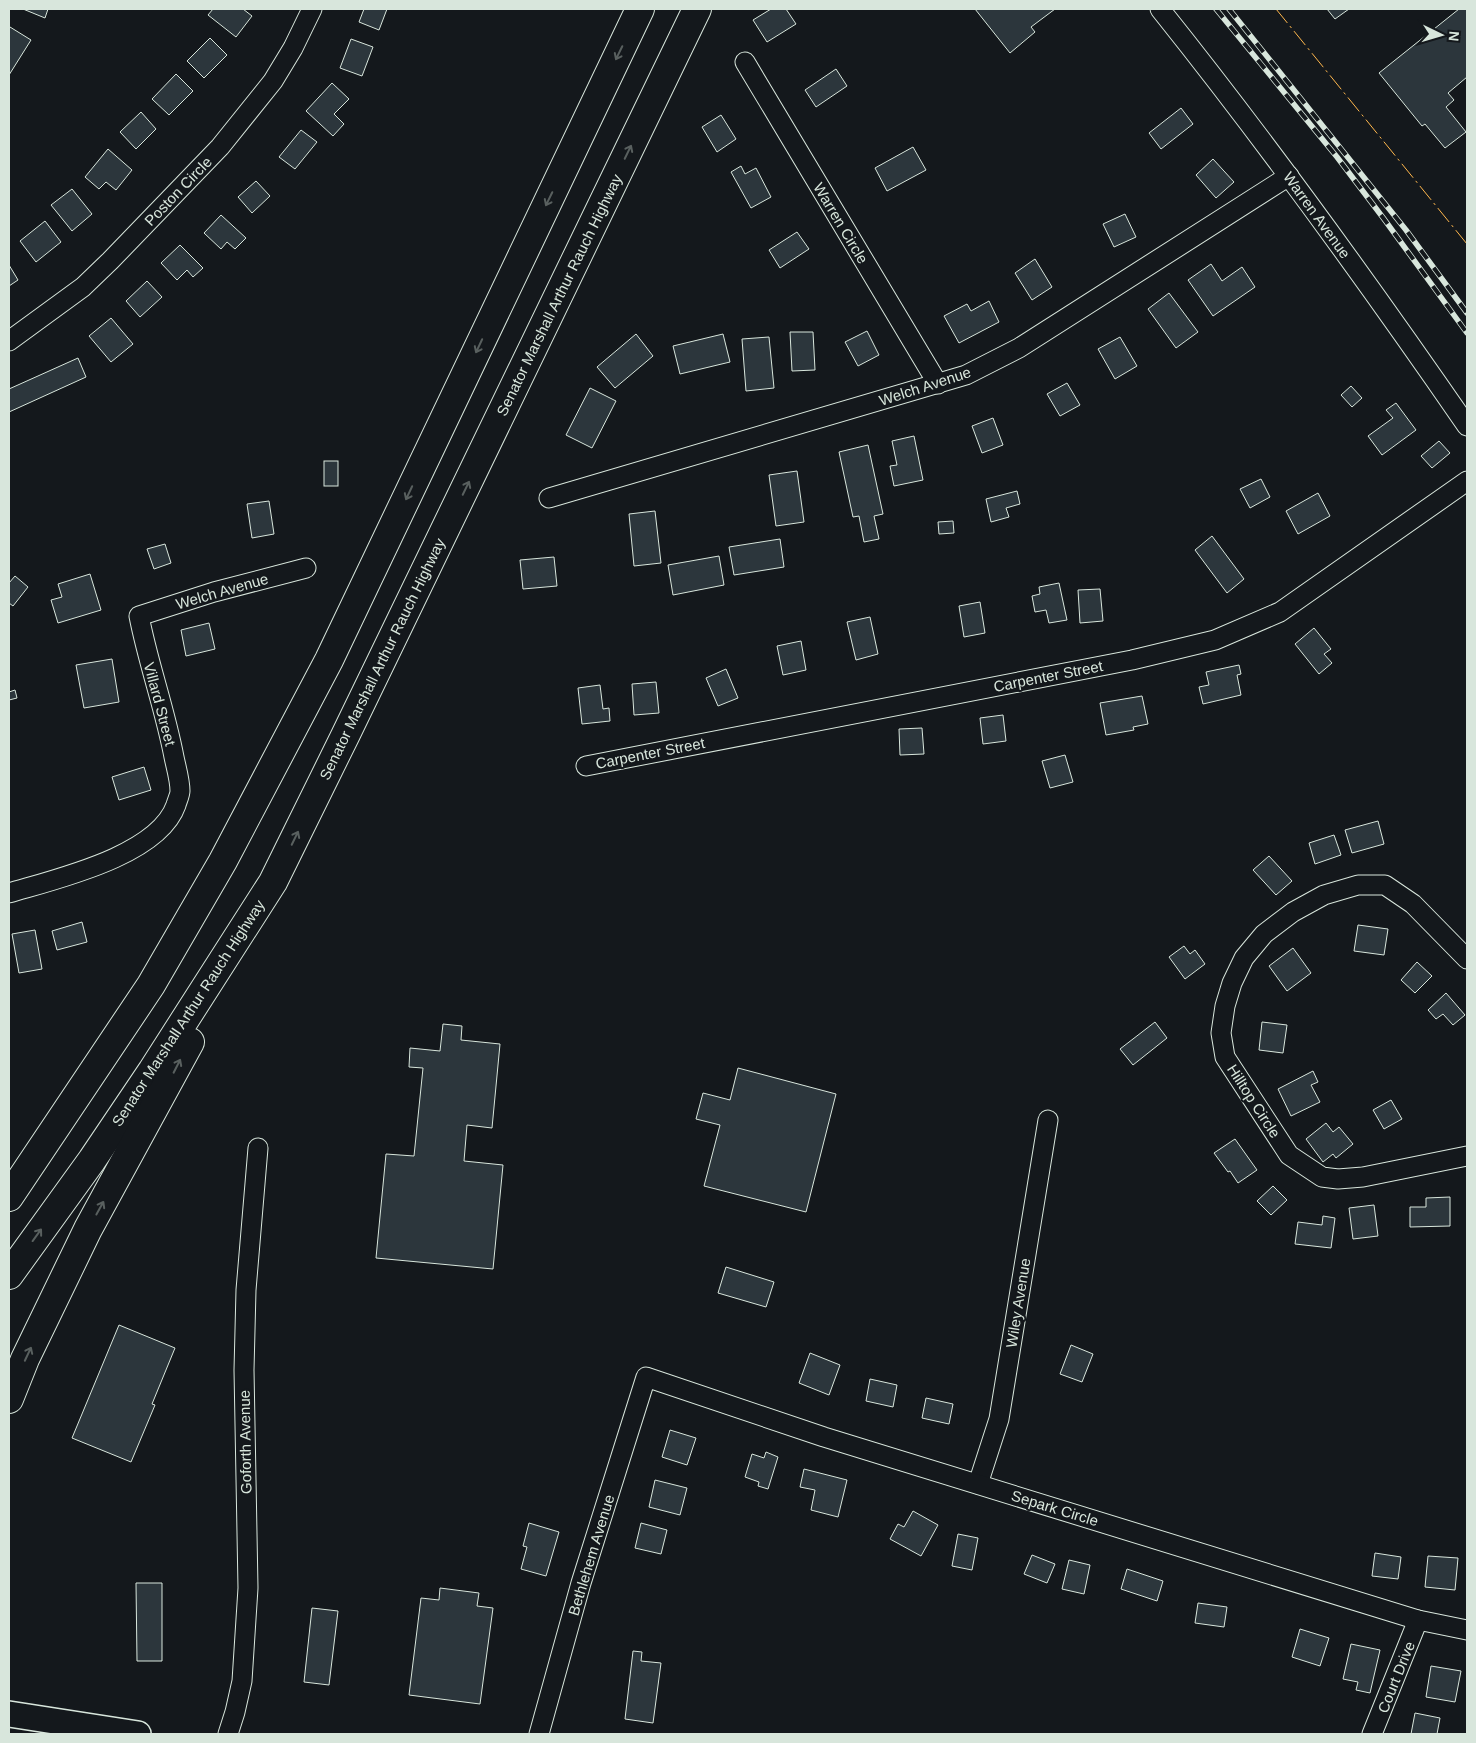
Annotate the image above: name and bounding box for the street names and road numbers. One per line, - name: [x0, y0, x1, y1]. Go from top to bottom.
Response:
- street label: Poston Circle: [141, 153, 215, 229]
- street label: Warren Avenue: [1280, 169, 1354, 261]
- street label: Senator Marshall Arthur Rauch Highway: [493, 171, 625, 419]
- street label: Warren Circle: [810, 180, 872, 266]
- street label: Welch Avenue: [877, 363, 973, 409]
- street label: Senator Marshall Arthur Rauch Highway: [316, 535, 448, 783]
- street label: Welch Avenue: [174, 570, 270, 612]
- street label: Carpenter Street: [992, 657, 1105, 695]
- street label: Villard Street: [141, 660, 180, 748]
- street label: Carpenter Street: [594, 734, 707, 772]
- street label: Senator Marshall Arthur Rauch Highway: [108, 896, 268, 1130]
- street label: Hilltop Circle: [1224, 1061, 1284, 1141]
- street label: Wiley Avenue: [1003, 1257, 1033, 1349]
- street label: Goforth Avenue: [236, 1390, 254, 1494]
- street label: Separk Circle: [1009, 1487, 1101, 1529]
- street label: Bethlehem Avenue: [565, 1492, 617, 1618]
- street label: Court Drive: [1374, 1639, 1418, 1715]

